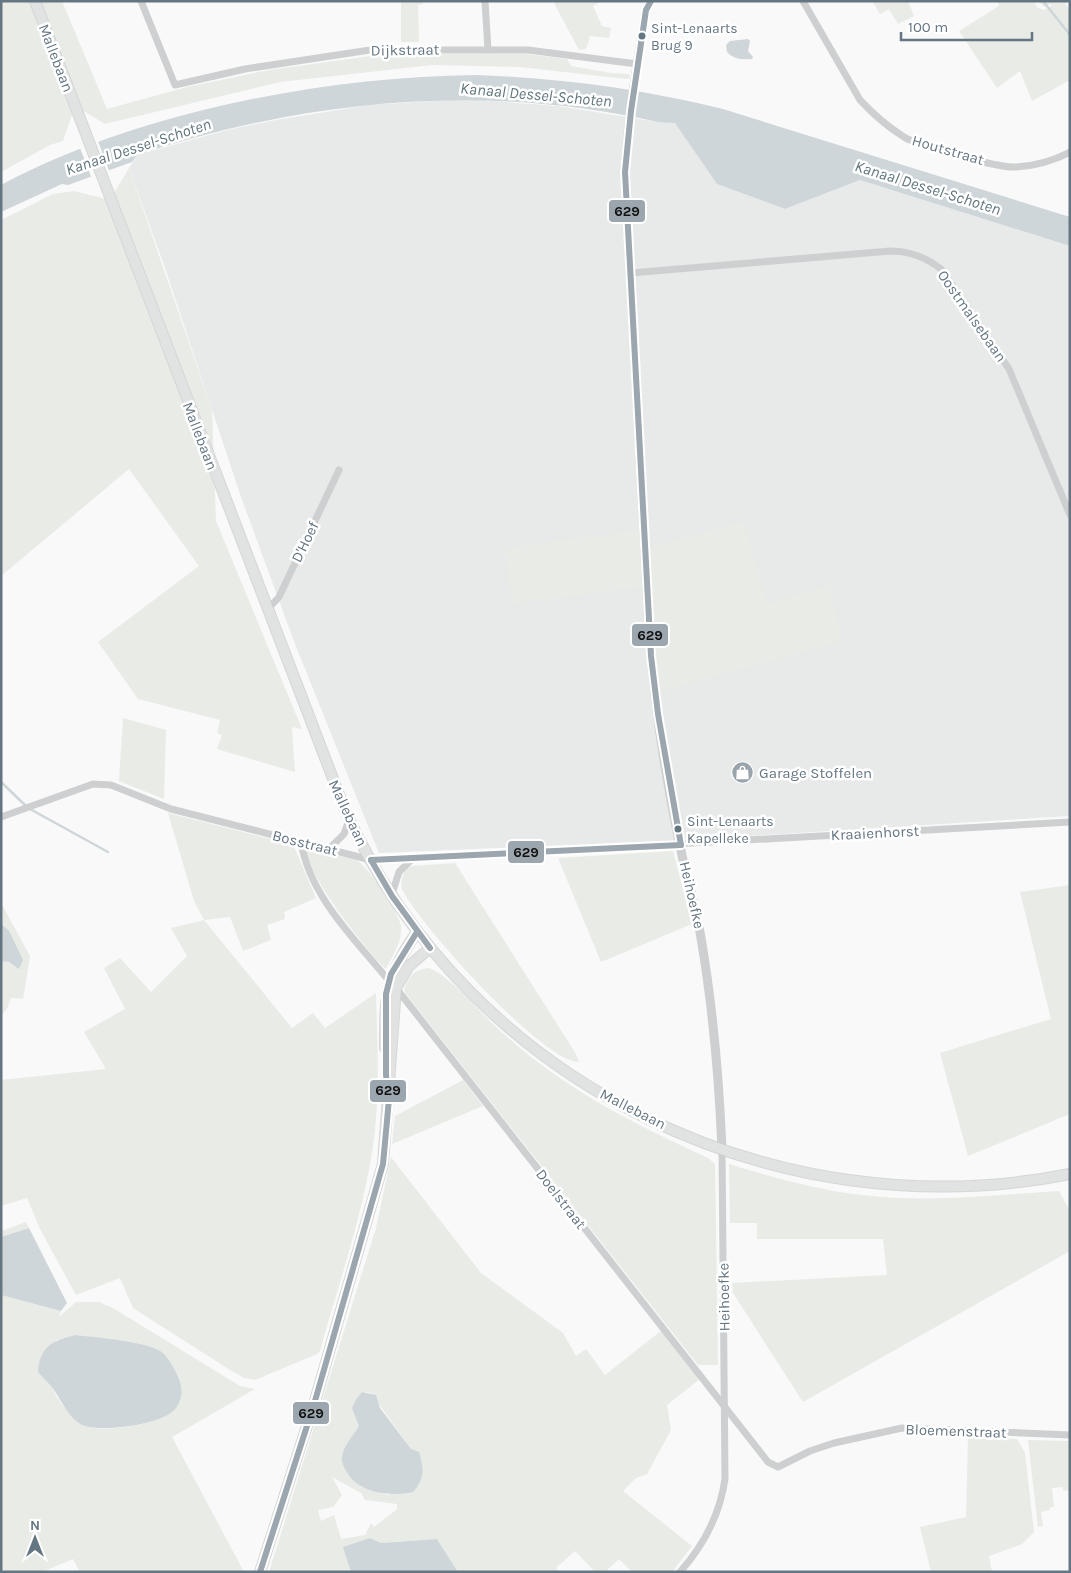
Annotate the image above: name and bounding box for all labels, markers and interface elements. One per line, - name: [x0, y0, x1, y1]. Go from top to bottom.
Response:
- scale bar: [901, 10, 1032, 42]
- text: 100 m: [908, 18, 948, 36]
- place label: Sint-Lenaarts Brug 9: [651, 20, 738, 54]
- street label: Mallebaan: [35, 21, 77, 95]
- marker: Sint-Lenaarts Brug 9: [637, 31, 647, 41]
- street label: Dijkstraat: [371, 40, 440, 60]
- water label: Kanaal Dessel-Schoten: [460, 78, 612, 111]
- water label: Kanaal Dessel-Schoten: [63, 114, 213, 179]
- street label: Houtstraat: [910, 131, 986, 169]
- water label: Kanaal Dessel-Schoten: [852, 156, 1003, 219]
- line badge: 629: [608, 199, 646, 223]
- text: 629: [614, 203, 640, 220]
- street label: Oostmalsebaan: [934, 267, 1010, 365]
- street label: Mallebaan: [179, 399, 221, 473]
- street label: D'Hoef: [287, 518, 323, 565]
- line badge: 629: [631, 623, 669, 647]
- text: 629: [637, 627, 663, 644]
- shop icon: Garage Stoffelen: [731, 761, 755, 785]
- place label: Garage Stoffelen: [759, 764, 872, 782]
- street label: Mallebaan: [325, 777, 371, 849]
- place label: Sint-Lenaarts Kapelleke: [687, 813, 774, 847]
- street label: Kraaienhorst: [830, 822, 920, 844]
- marker: Sint-Lenaarts Kapelleke: [673, 824, 683, 834]
- street label: Bosstraat: [271, 826, 340, 860]
- line badge: 629: [507, 840, 545, 864]
- text: 629: [513, 844, 539, 861]
- street label: Heihoefke: [676, 860, 708, 930]
- line badge: 629: [369, 1079, 407, 1103]
- text: 629: [375, 1082, 401, 1099]
- street label: Mallebaan: [597, 1085, 669, 1133]
- street label: Doelstraat: [532, 1165, 590, 1233]
- street label: Heihoefke: [714, 1263, 734, 1331]
- line badge: 629: [292, 1401, 330, 1425]
- text: 629: [298, 1405, 324, 1422]
- street label: Bloemenstraat: [905, 1420, 1007, 1442]
- north arrow: [10, 1513, 60, 1563]
- text: N: [30, 1517, 40, 1534]

